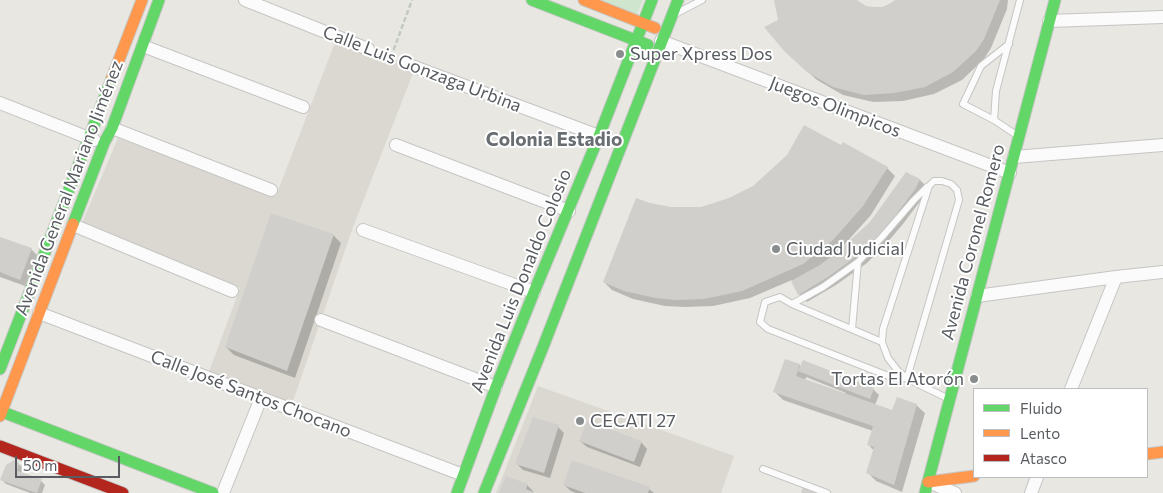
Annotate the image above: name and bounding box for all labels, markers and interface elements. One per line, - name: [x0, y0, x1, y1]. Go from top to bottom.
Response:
- street label: Calle Luis Gonzaga Urbina: [320, 21, 524, 117]
- place label: Super Xpress Dos: [630, 43, 772, 65]
- marker: Super Xpress Dos: [614, 48, 626, 60]
- street label: Avenida General Mariano Jiménez: [10, 57, 128, 319]
- street label: Juegos Olimpicos: [766, 72, 904, 142]
- district label: Colonia Estadio: [486, 129, 622, 151]
- street label: Avenida Coronel Romero: [936, 142, 1010, 342]
- street label: Avenida Luis Donaldo Colosio: [466, 166, 576, 396]
- place label: Ciudad Judicial: [786, 238, 904, 260]
- marker: Ciudad Judicial: [770, 243, 782, 255]
- street label: Calle José Santos Chocano: [148, 346, 354, 442]
- place label: Tortas El Atorón: [831, 368, 964, 390]
- marker: Tortas El Atorón: [968, 373, 980, 385]
- legend: [973, 388, 1148, 478]
- text: Fluido: [1020, 399, 1062, 417]
- place label: CECATI 27: [590, 410, 676, 432]
- marker: CECATI 27: [574, 415, 586, 427]
- text: Lento: [1020, 424, 1060, 442]
- scale bar: [18, 446, 122, 478]
- text: Atasco: [1020, 449, 1067, 467]
- text: 50 m: [23, 456, 57, 474]

